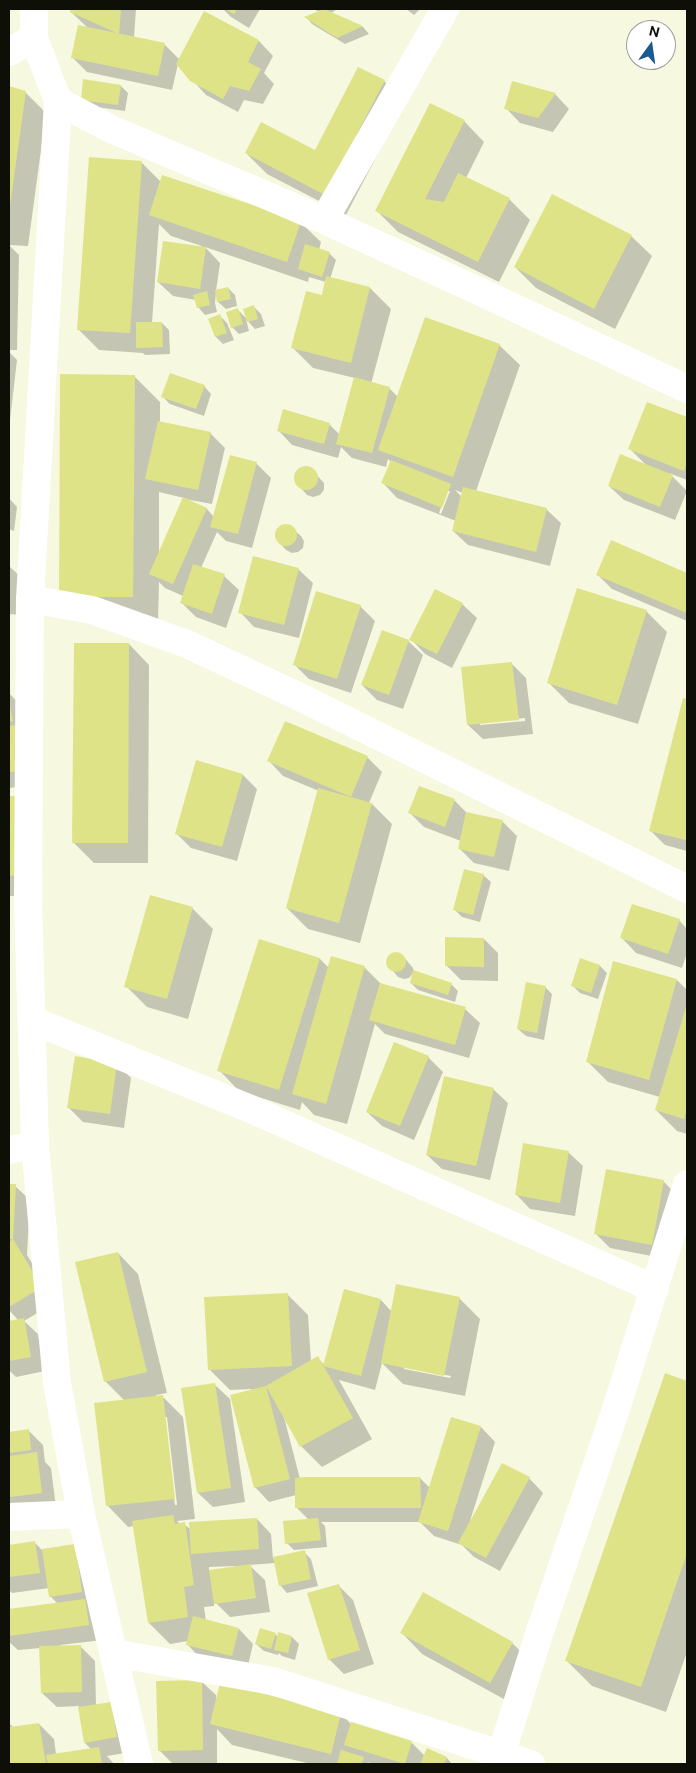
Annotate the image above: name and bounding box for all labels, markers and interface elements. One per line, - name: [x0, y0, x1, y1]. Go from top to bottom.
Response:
- north arrow: [626, 20, 676, 70]
- text: N: [647, 21, 662, 41]

